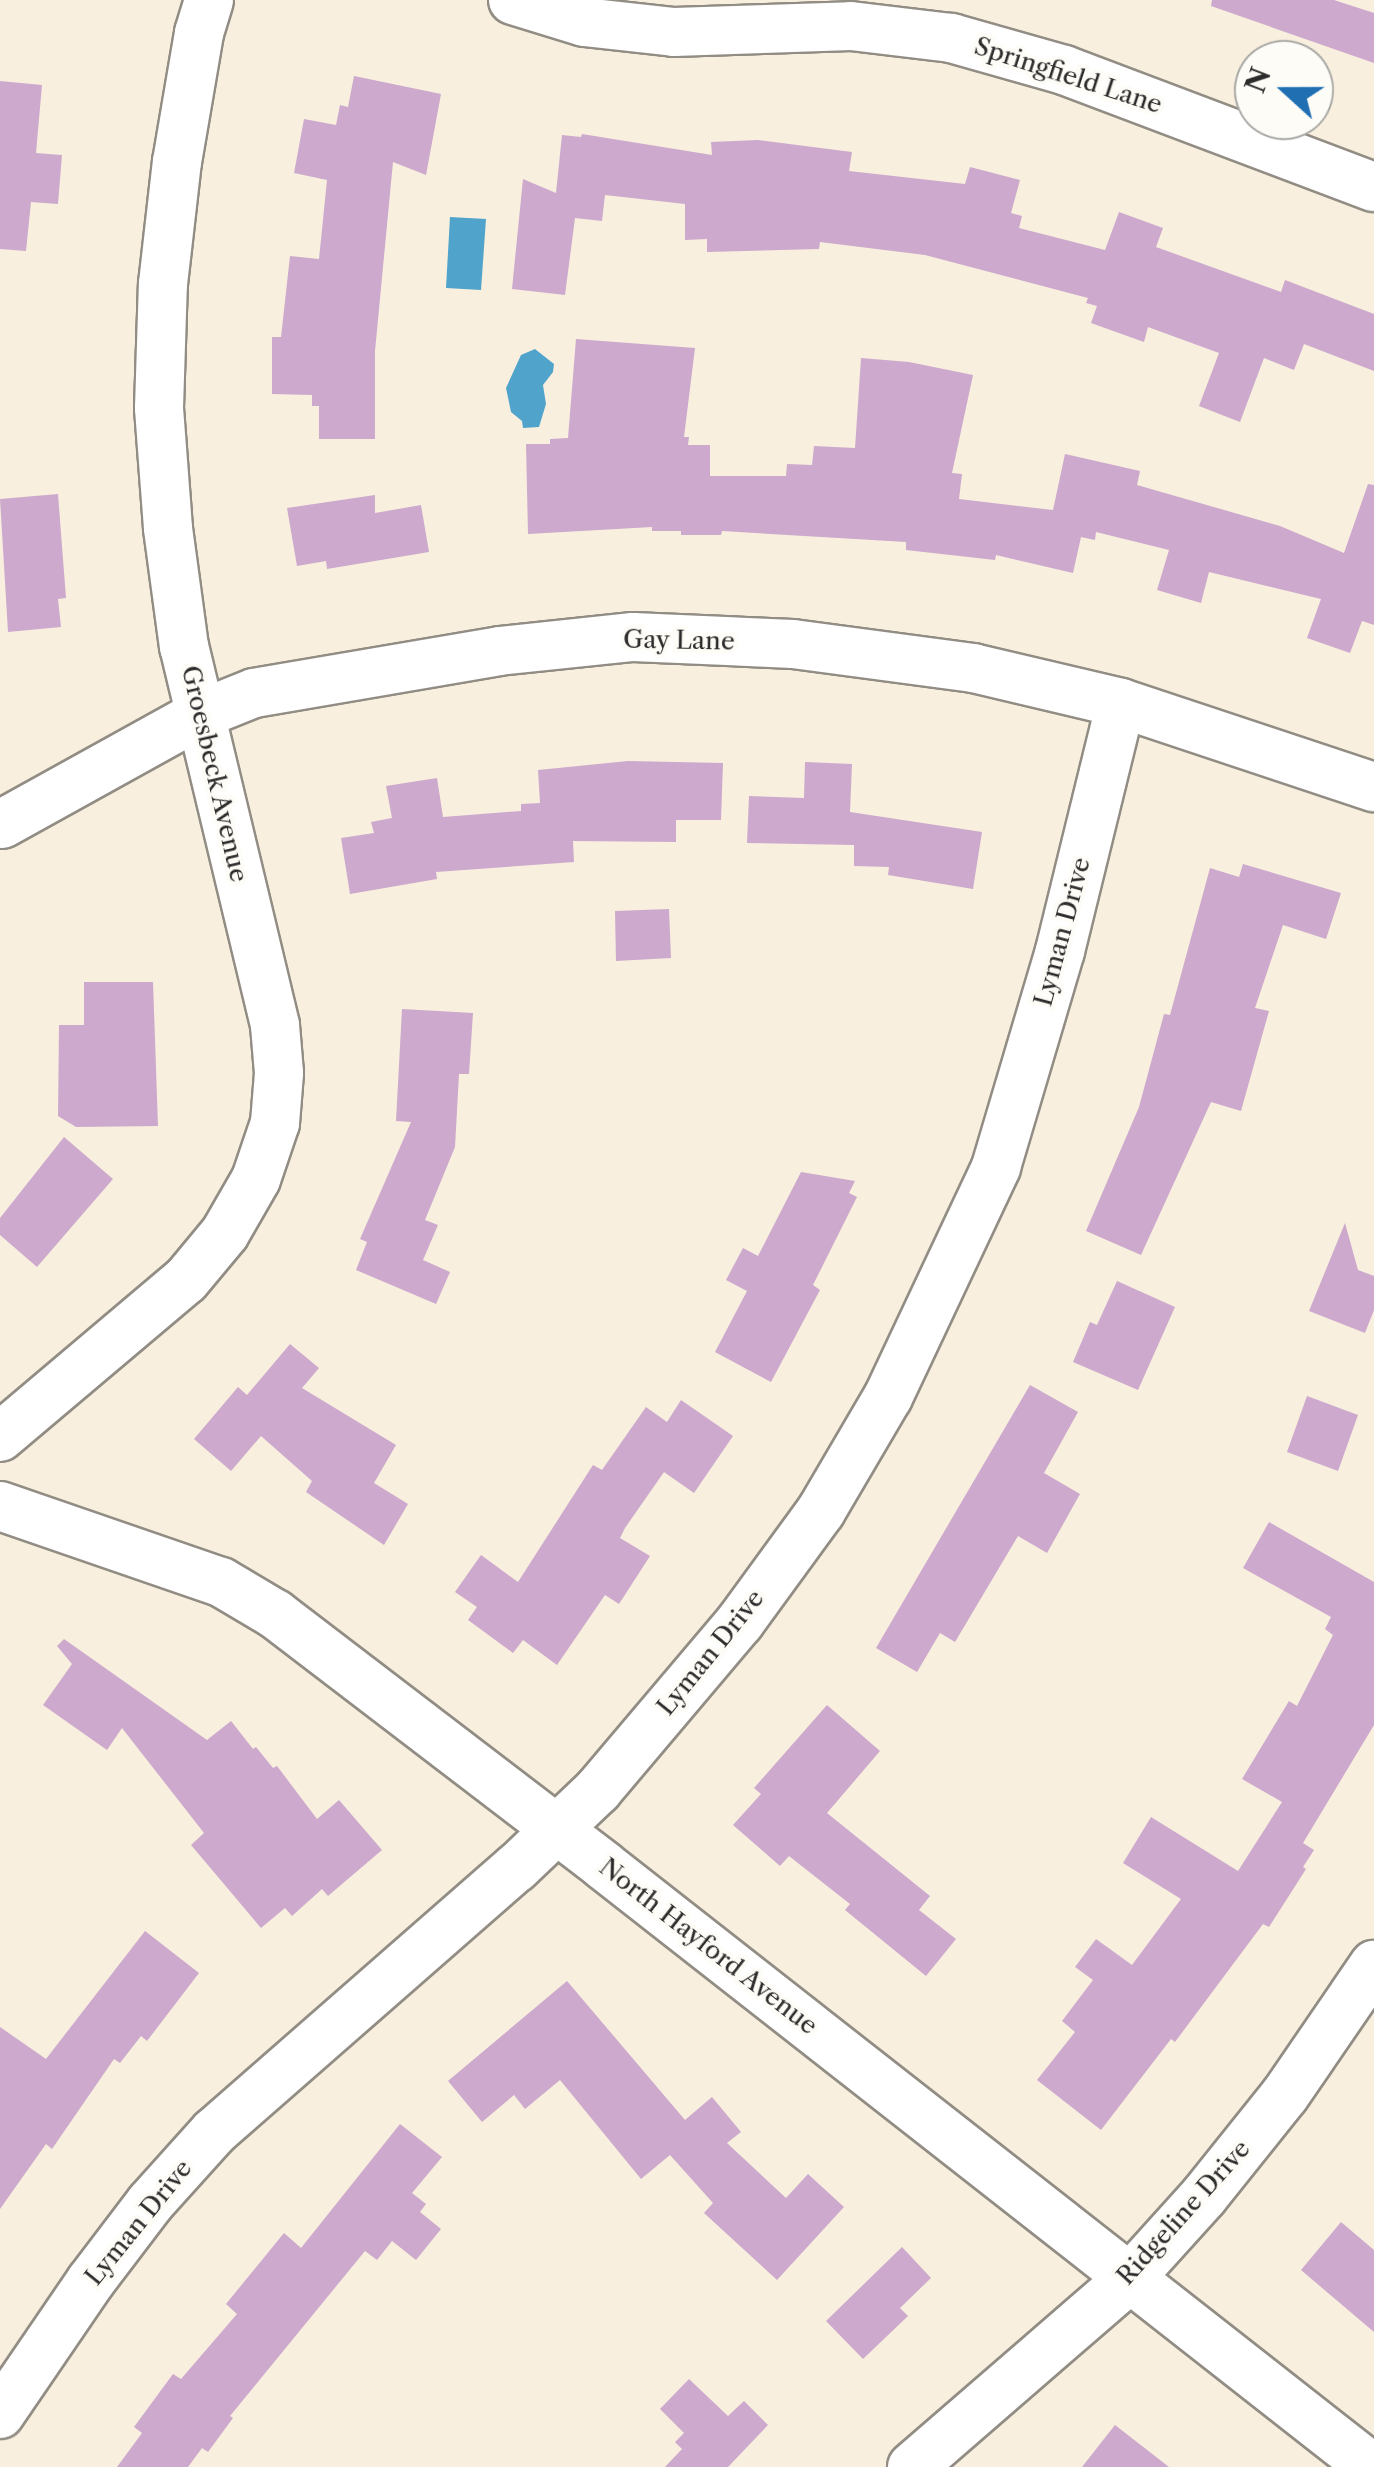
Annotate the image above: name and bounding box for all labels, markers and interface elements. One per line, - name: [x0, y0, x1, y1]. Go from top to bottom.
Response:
- street label: Springfield Lane: [970, 32, 1166, 120]
- north arrow: [1234, 40, 1334, 140]
- text: N: [1238, 63, 1278, 97]
- street label: Gay Lane: [623, 625, 735, 657]
- street label: Groesbeck Avenue: [174, 662, 254, 886]
- street label: Lyman Drive: [1029, 854, 1097, 1010]
- street label: Lyman Drive: [651, 1584, 771, 1722]
- street label: North Hayford Avenue: [593, 1852, 823, 2042]
- street label: Ridgeline Drive: [1111, 2134, 1257, 2292]
- street label: Lyman Drive: [79, 2154, 199, 2292]

